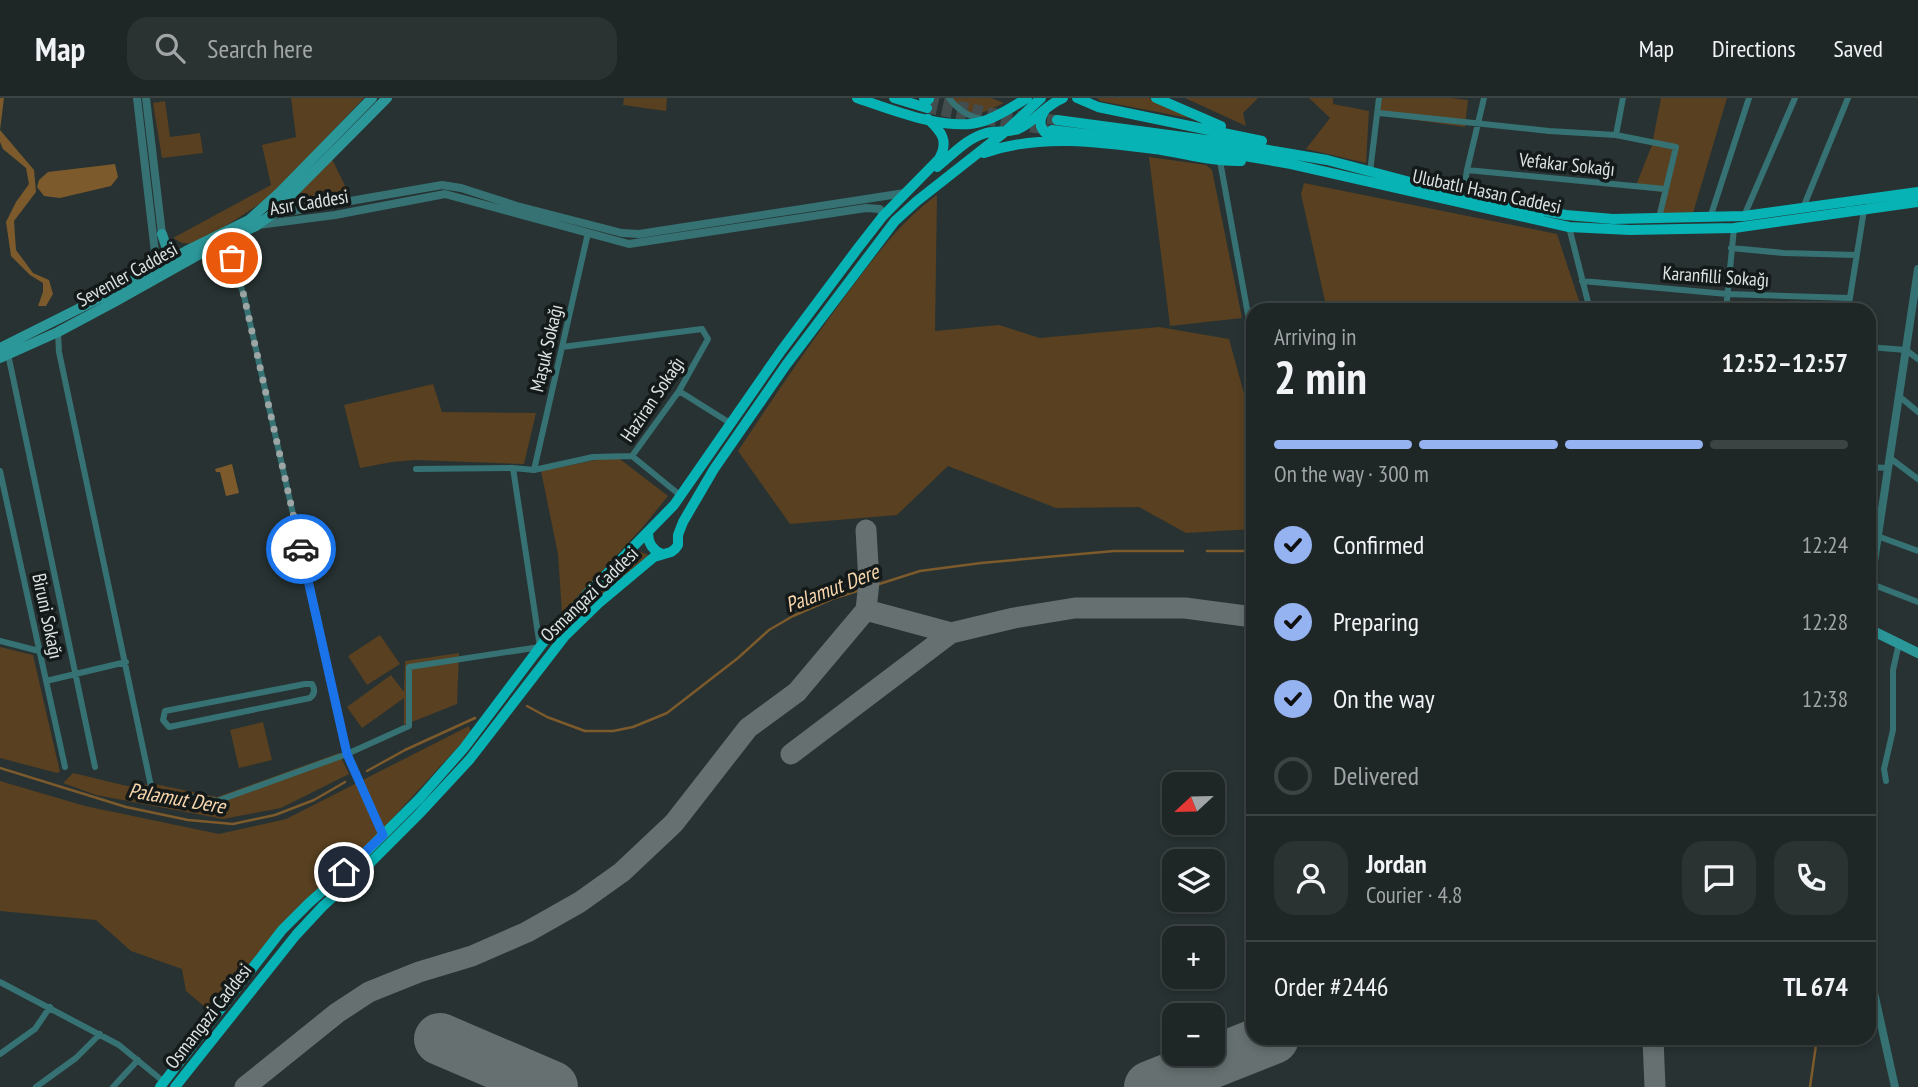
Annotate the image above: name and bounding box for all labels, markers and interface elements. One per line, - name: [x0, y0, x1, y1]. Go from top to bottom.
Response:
- search box: [127, 17, 617, 80]
- text: Map: [35, 27, 85, 70]
- icon: search: [151, 29, 189, 67]
- text: Search here: [207, 32, 313, 65]
- text: Map: [1639, 33, 1674, 64]
- text: Directions: [1712, 33, 1796, 64]
- text: Saved: [1834, 33, 1883, 64]
- street label: Vefakar Sokağı: [1517, 147, 1616, 181]
- street label: Ulubatlı Hasan Caddesi: [1411, 164, 1563, 218]
- street label: Asır Caddesi: [268, 184, 350, 220]
- pin: [202, 228, 262, 288]
- street label: Sevenler Caddesi: [72, 236, 182, 312]
- icon: bag: [213, 239, 251, 277]
- street label: Karanfilli Sokağı: [1662, 260, 1770, 292]
- street label: Maşuk Sokağı: [524, 302, 568, 394]
- text: Arriving in: [1274, 322, 1356, 351]
- text: 12:52–12:57: [1721, 346, 1848, 379]
- text: 2 min: [1274, 347, 1367, 407]
- street label: Haziran Sokağı: [615, 352, 689, 446]
- text: On the way · 300 m: [1274, 459, 1429, 488]
- courier: [266, 514, 336, 584]
- icon: check: [1274, 526, 1312, 564]
- text: Confirmed: [1333, 528, 1424, 561]
- icon: car: [282, 530, 320, 568]
- text: 12:24: [1802, 530, 1848, 559]
- street label: Osmangazi Caddesi: [535, 541, 643, 647]
- water label: Palamut Dere: [782, 557, 884, 618]
- street label: Biruni Sokağı: [27, 571, 69, 661]
- icon: check: [1274, 603, 1312, 641]
- text: Preparing: [1333, 605, 1419, 638]
- text: 12:28: [1802, 607, 1848, 636]
- icon: check: [1274, 680, 1312, 718]
- text: On the way: [1333, 682, 1435, 715]
- text: 12:38: [1802, 684, 1848, 713]
- text: Delivered: [1333, 759, 1419, 792]
- north arrow: [1162, 772, 1225, 835]
- map controls: [1162, 772, 1225, 1066]
- water label: Palamut Dere: [127, 776, 229, 820]
- button: person: [1274, 841, 1348, 915]
- button: chat: [1682, 841, 1756, 915]
- button: phone: [1774, 841, 1848, 915]
- pin: [314, 842, 374, 902]
- text: Jordan: [1366, 847, 1427, 880]
- button: layers: [1162, 849, 1225, 912]
- icon: home: [325, 853, 363, 891]
- text: Courier · 4.8: [1366, 880, 1462, 909]
- button: +: [1162, 926, 1225, 989]
- street label: Osmangazi Caddesi: [159, 959, 257, 1073]
- text: Order #2446: [1274, 970, 1389, 1003]
- text: TL 674: [1783, 970, 1848, 1003]
- button: −: [1162, 1003, 1225, 1066]

